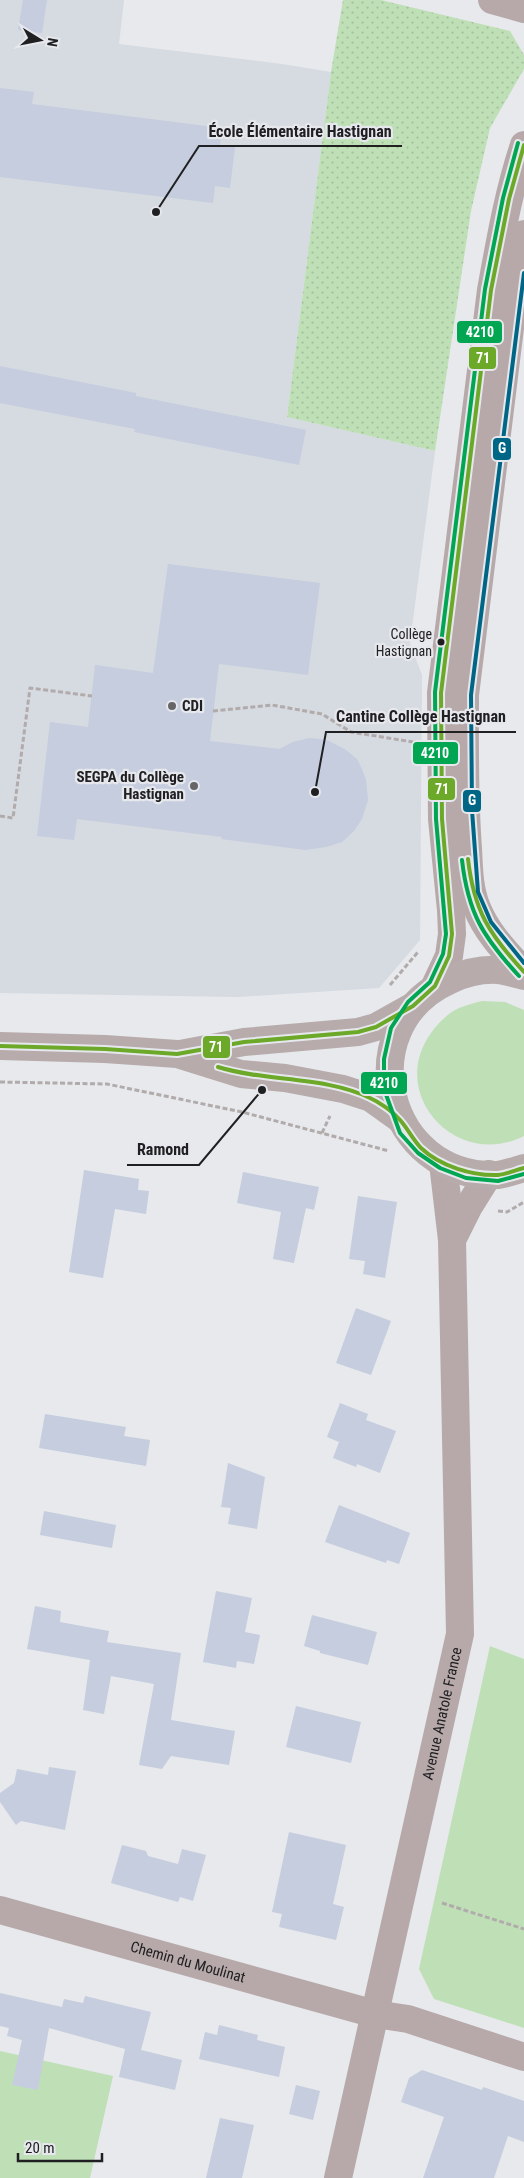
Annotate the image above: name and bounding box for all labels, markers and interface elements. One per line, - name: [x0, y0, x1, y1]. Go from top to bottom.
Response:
- north arrow: [15, 15, 65, 65]
- text: N: [44, 37, 61, 48]
- callout: École Élémentaire Hastignan: [199, 115, 402, 146]
- text: École Élémentaire Hastignan: [208, 122, 392, 141]
- line badge: 4210: [456, 320, 503, 344]
- text: 4210: [466, 324, 494, 340]
- line badge: 71: [468, 346, 497, 370]
- text: 71: [476, 350, 490, 366]
- line badge: G: [492, 437, 512, 461]
- text: G: [498, 440, 506, 456]
- place label: Collège Hastignan: [376, 626, 432, 659]
- marker: Collège Hastignan: [436, 637, 446, 647]
- place label: CDI: [182, 697, 203, 715]
- marker: CDI: [166, 700, 178, 712]
- callout: Cantine Collège Hastignan: [326, 701, 516, 732]
- text: Cantine Collège Hastignan: [336, 707, 506, 726]
- line badge: 4210: [412, 741, 459, 765]
- text: 4210: [421, 745, 449, 761]
- place label: SEGPA du Collège Hastignan: [76, 768, 184, 803]
- line badge: 71: [427, 777, 456, 801]
- marker: SEGPA du Collège Hastignan: [188, 780, 200, 792]
- text: 71: [435, 781, 449, 797]
- line badge: G: [462, 789, 482, 813]
- text: G: [468, 792, 476, 808]
- line badge: 71: [202, 1035, 231, 1059]
- text: 71: [209, 1039, 223, 1055]
- line badge: 4210: [360, 1071, 408, 1095]
- text: 4210: [370, 1075, 398, 1091]
- callout: Ramond: [127, 1134, 199, 1165]
- text: Ramond: [137, 1140, 189, 1159]
- street label: Avenue Anatole France: [419, 1646, 466, 1782]
- street label: Chemin du Moulinat: [128, 1938, 247, 1987]
- scale bar: [18, 2130, 101, 2162]
- text: 20 m: [25, 2139, 55, 2157]

